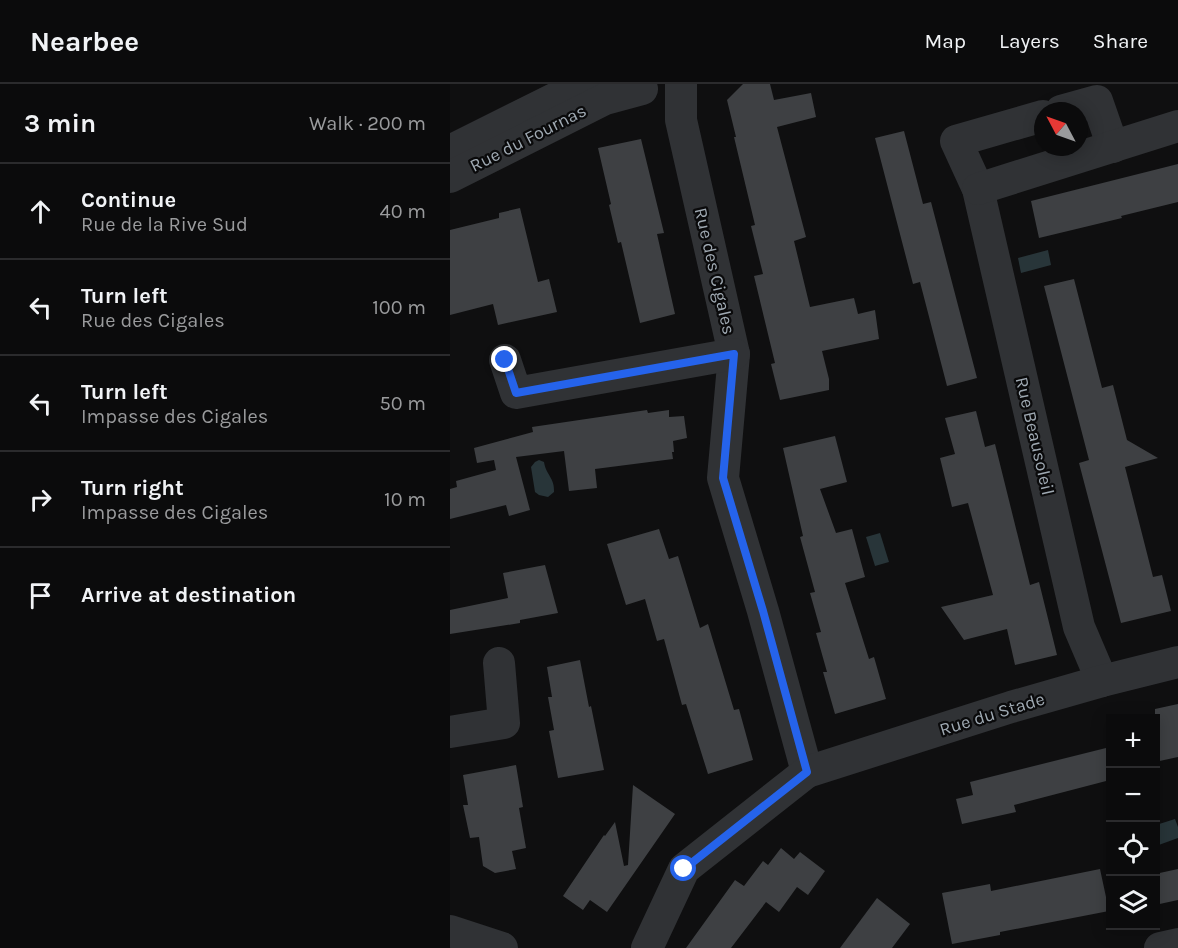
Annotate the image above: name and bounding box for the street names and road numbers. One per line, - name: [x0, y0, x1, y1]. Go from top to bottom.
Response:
- street label: Rue du Fournas: [466, 99, 590, 177]
- street label: Rue des Cigales: [690, 206, 740, 336]
- street label: Rue Beausoleil: [1011, 375, 1059, 497]
- street label: Rue du Stade: [937, 688, 1047, 740]

